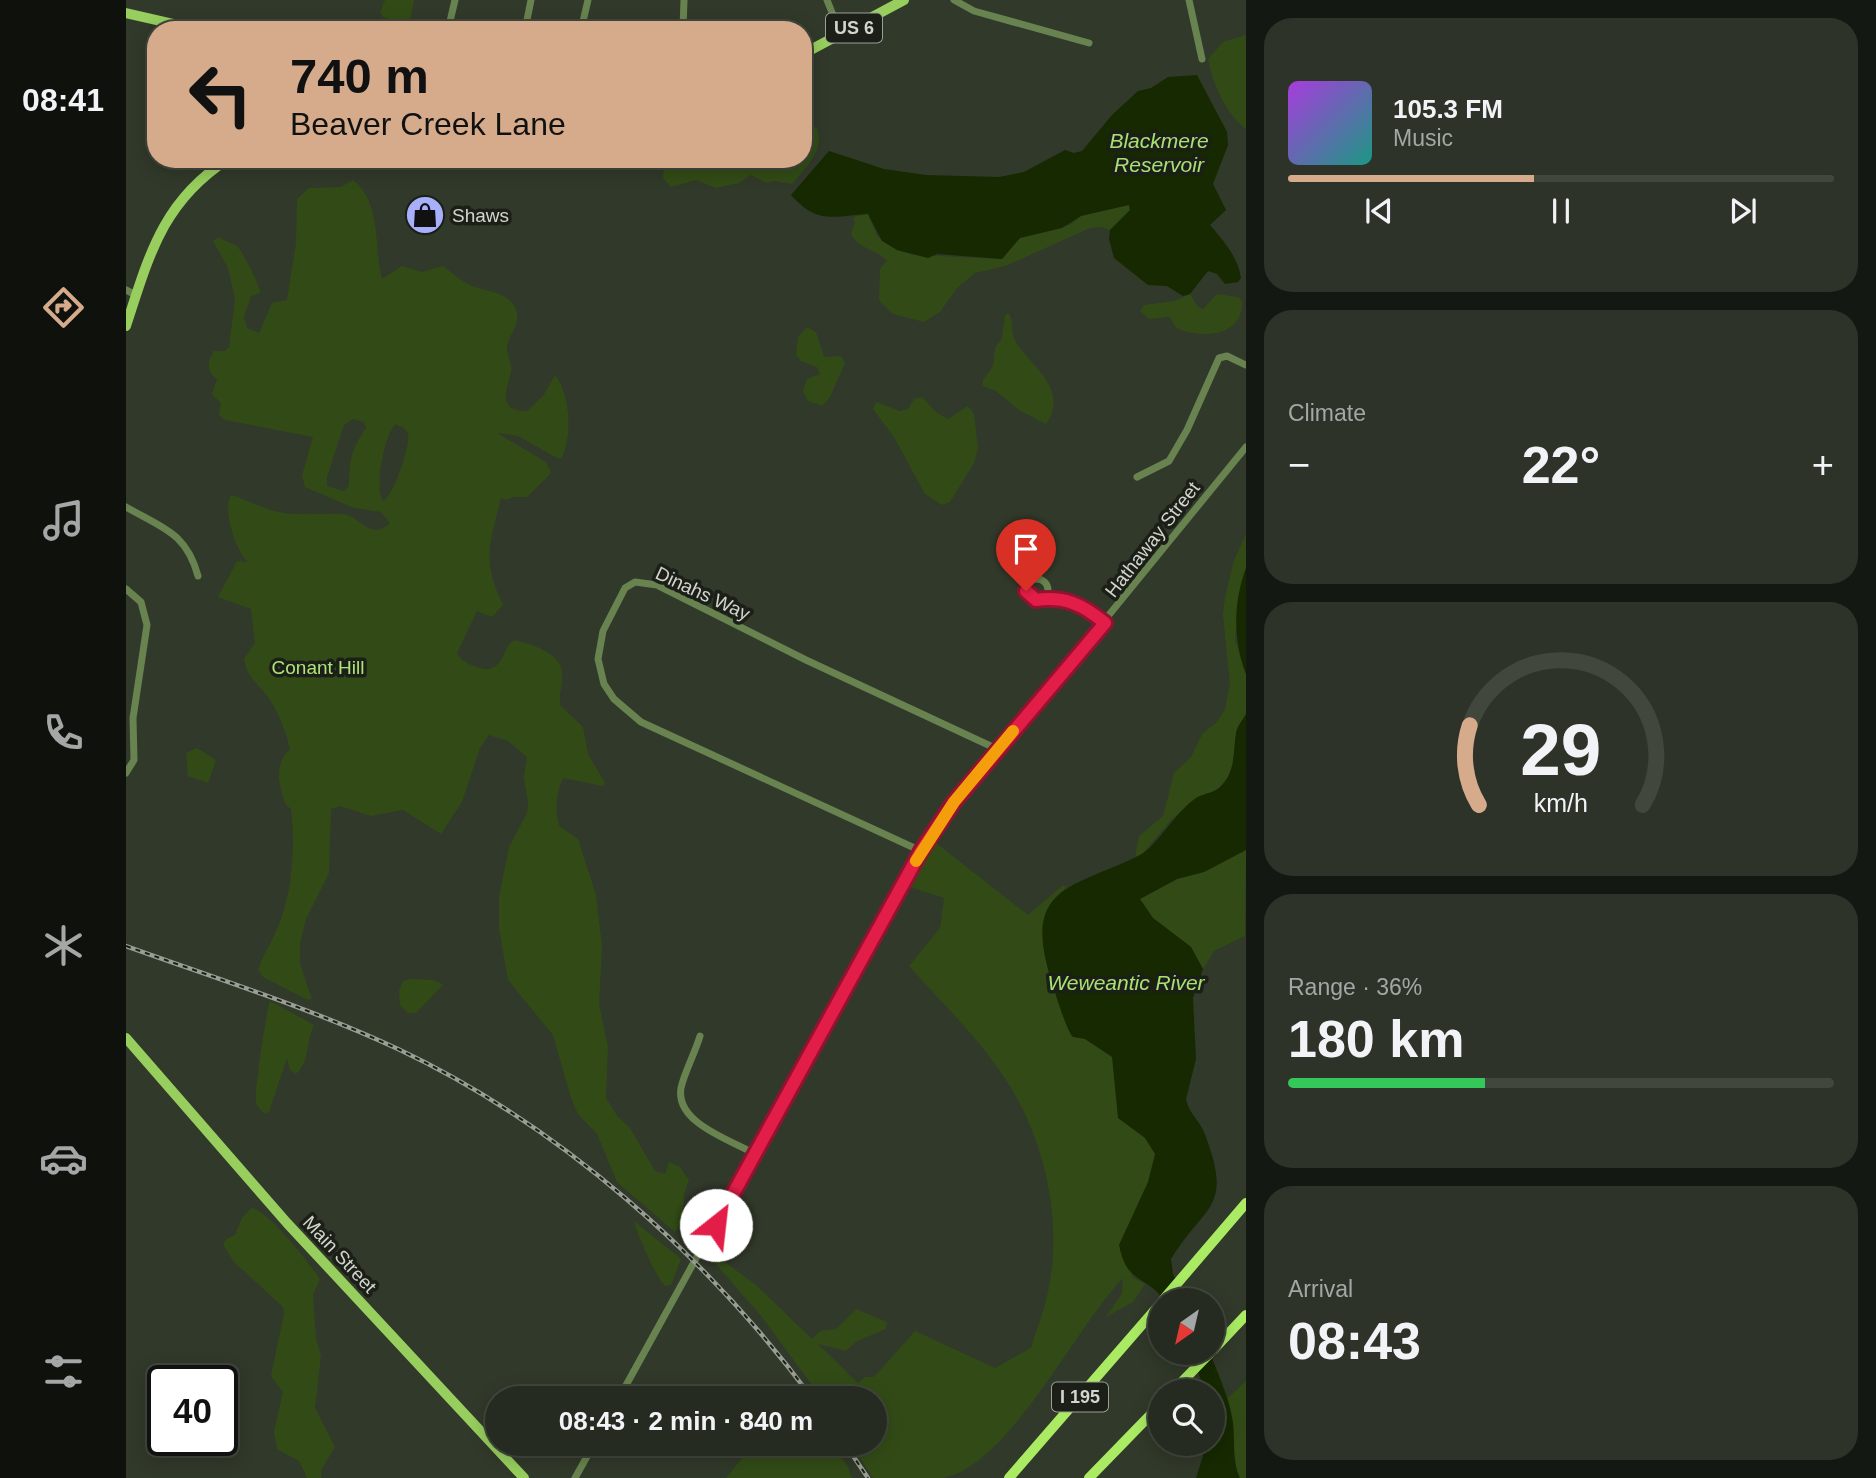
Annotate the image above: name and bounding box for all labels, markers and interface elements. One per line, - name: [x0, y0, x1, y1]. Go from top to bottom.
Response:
- road number: US 6: [826, 13, 882, 42]
- icon: left: [175, 49, 266, 140]
- text: 740 m: [290, 49, 429, 103]
- text: 08:41: [22, 82, 104, 118]
- text: 105.3 FM: [1393, 94, 1503, 124]
- text: Beaver Creek Lane: [290, 106, 566, 142]
- text: Music: [1393, 125, 1453, 151]
- water label: Blackmere Reservoir: [1109, 129, 1209, 176]
- icon: previous: [1360, 192, 1398, 230]
- icon: pause: [1542, 192, 1580, 230]
- icon: next: [1724, 192, 1762, 230]
- shop icon: Shaws: [404, 194, 446, 236]
- place label: Shaws: [452, 205, 509, 226]
- icon: directions: [39, 283, 88, 332]
- text: Climate: [1288, 400, 1366, 426]
- text: 22°: [1522, 436, 1600, 494]
- text: −: [1288, 444, 1310, 486]
- text: +: [1812, 444, 1834, 486]
- street label: Hathaway Street: [1101, 477, 1204, 601]
- icon: music: [39, 496, 88, 545]
- pin: [996, 519, 1056, 591]
- icon: arrive: [1007, 530, 1045, 568]
- street label: Dinahs Way: [652, 562, 754, 625]
- park label: Conant Hill: [272, 657, 364, 678]
- icon: phone: [39, 708, 88, 757]
- text: 29: [1521, 709, 1601, 790]
- text: km/h: [1534, 789, 1588, 817]
- icon: climate: [39, 921, 88, 970]
- water label: Weweantic River: [1047, 971, 1206, 994]
- text: Range · 36%: [1288, 974, 1422, 1000]
- text: 180 km: [1288, 1010, 1464, 1068]
- icon: car: [39, 1134, 88, 1183]
- position arrow: [679, 1188, 753, 1262]
- street label: Main Street: [299, 1212, 381, 1298]
- text: Arrival: [1288, 1276, 1353, 1302]
- north arrow: [1148, 1288, 1225, 1365]
- map controls: [1148, 1288, 1225, 1456]
- text: 08:43: [1288, 1312, 1421, 1370]
- icon: filters: [39, 1347, 88, 1396]
- speed limit sign: 40: [147, 1365, 238, 1456]
- button: search: [1148, 1379, 1225, 1456]
- road number: I 195: [1052, 1382, 1108, 1412]
- text: 08:43 · 2 min · 840 m: [559, 1406, 813, 1436]

